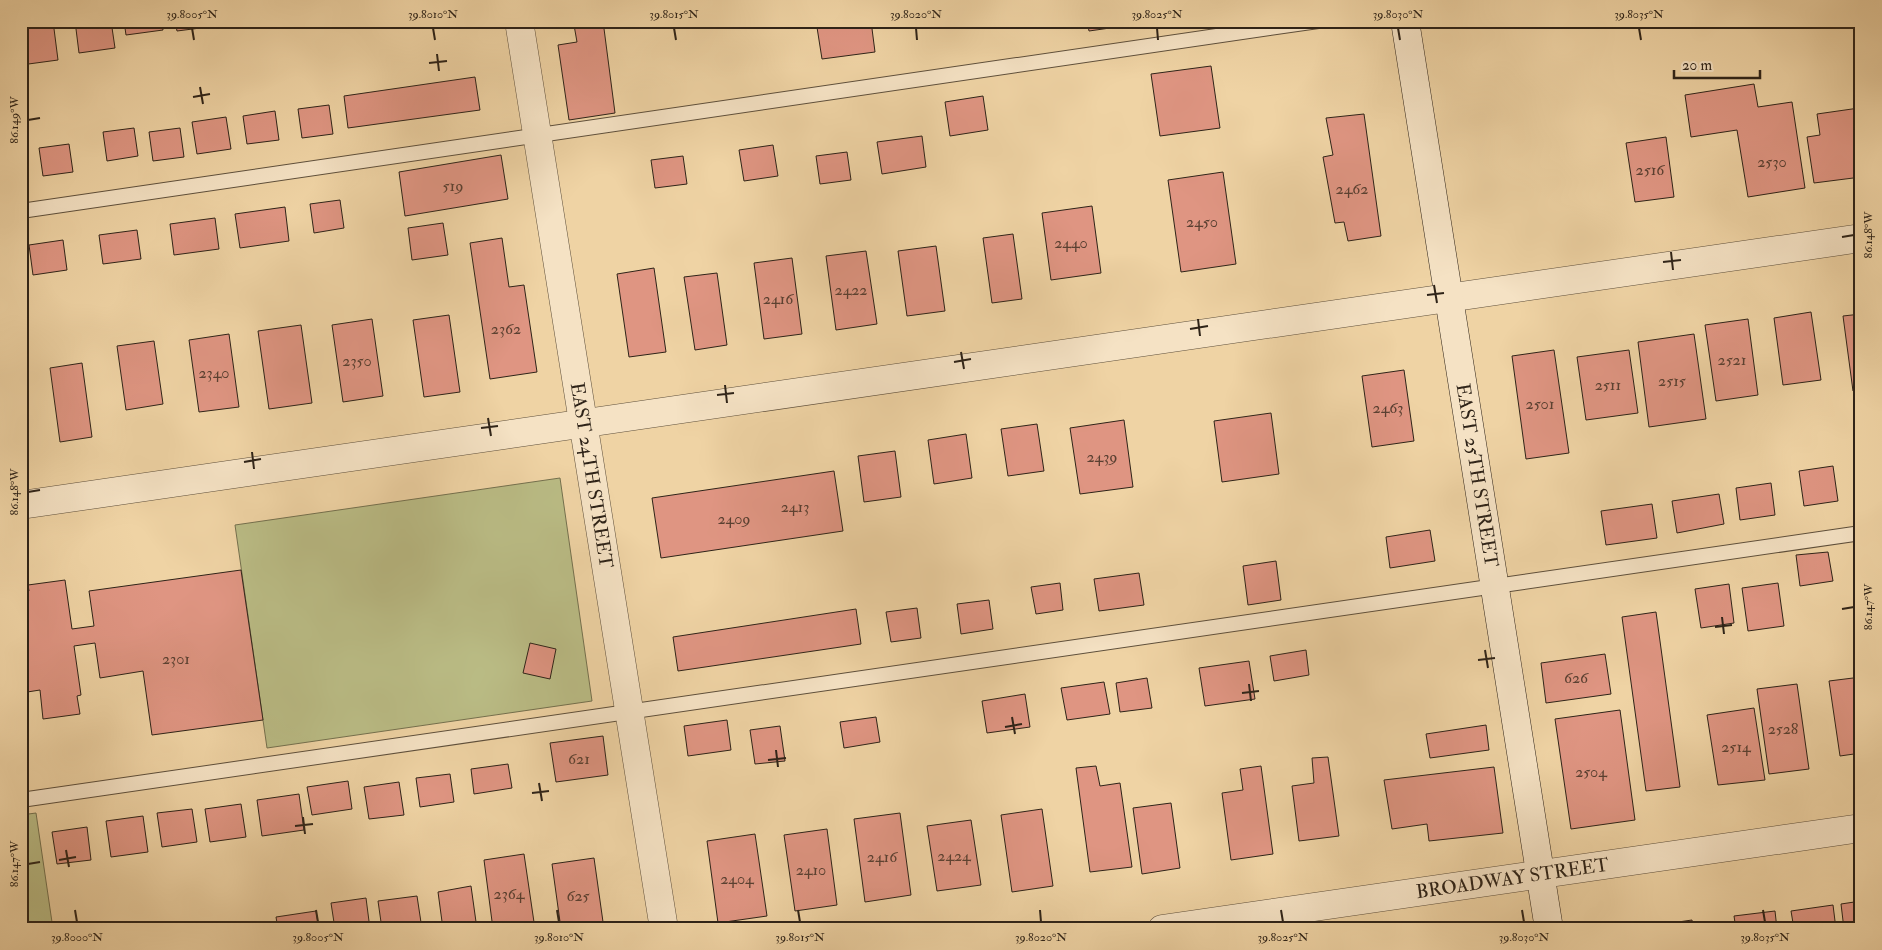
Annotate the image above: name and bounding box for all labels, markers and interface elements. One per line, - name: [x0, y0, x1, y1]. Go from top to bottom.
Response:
- text: 39.8005°N: [166, 7, 218, 22]
- text: 39.8010°N: [408, 7, 458, 22]
- text: 39.8015°N: [649, 7, 699, 22]
- text: 39.8020°N: [890, 7, 942, 22]
- text: 39.8025°N: [1131, 7, 1183, 22]
- text: 39.8030°N: [1373, 7, 1424, 22]
- text: 39.8035°N: [1614, 7, 1664, 22]
- scale bar: [1674, 48, 1761, 80]
- text: 20 m: [1682, 56, 1712, 75]
- text: 86.149°W: [7, 96, 22, 144]
- house number: 2530: [1757, 152, 1787, 172]
- house number: 2516: [1636, 160, 1665, 180]
- house number: 519: [443, 176, 463, 196]
- house number: 2462: [1336, 179, 1368, 199]
- text: 86.148°W: [1861, 211, 1876, 258]
- house number: 2450: [1186, 212, 1218, 232]
- house number: 2440: [1054, 233, 1088, 253]
- house number: 2422: [835, 280, 867, 300]
- house number: 2416: [763, 289, 794, 309]
- house number: 2362: [491, 319, 521, 339]
- house number: 2521: [1718, 350, 1746, 370]
- house number: 2350: [342, 351, 372, 371]
- house number: 2340: [198, 363, 230, 383]
- house number: 2515: [1658, 371, 1686, 391]
- house number: 2511: [1595, 375, 1621, 395]
- street label: EAST 24TH STREET: [565, 381, 618, 570]
- street label: EAST 25TH STREET: [1451, 382, 1503, 569]
- house number: 2501: [1526, 394, 1554, 414]
- house number: 2463: [1373, 398, 1403, 418]
- house number: 2439: [1086, 447, 1118, 467]
- text: 86.148°W: [7, 468, 22, 515]
- house number: 2413: [781, 497, 809, 517]
- house number: 2409: [717, 509, 751, 529]
- text: 86.147°W: [1861, 583, 1876, 630]
- house number: 2301: [162, 649, 190, 669]
- house number: 626: [1564, 668, 1589, 688]
- house number: 2528: [1768, 719, 1799, 739]
- house number: 2514: [1721, 737, 1752, 757]
- house number: 621: [568, 749, 590, 769]
- house number: 2504: [1575, 762, 1608, 782]
- text: 86.147°W: [7, 840, 22, 887]
- house number: 2424: [937, 846, 972, 866]
- house number: 2416: [867, 847, 898, 867]
- street label: BROADWAY STREET: [1414, 853, 1610, 904]
- house number: 2410: [796, 860, 826, 880]
- house number: 2404: [720, 869, 755, 889]
- house number: 2364: [494, 884, 526, 904]
- house number: 625: [566, 886, 590, 906]
- text: 39.8000°N: [51, 930, 103, 945]
- text: 39.8005°N: [292, 930, 344, 945]
- text: 39.8010°N: [534, 930, 584, 945]
- text: 39.8015°N: [775, 930, 825, 945]
- text: 39.8020°N: [1015, 930, 1067, 945]
- text: 39.8025°N: [1257, 930, 1309, 945]
- text: 39.8030°N: [1499, 930, 1550, 945]
- text: 39.8035°N: [1740, 930, 1790, 945]

